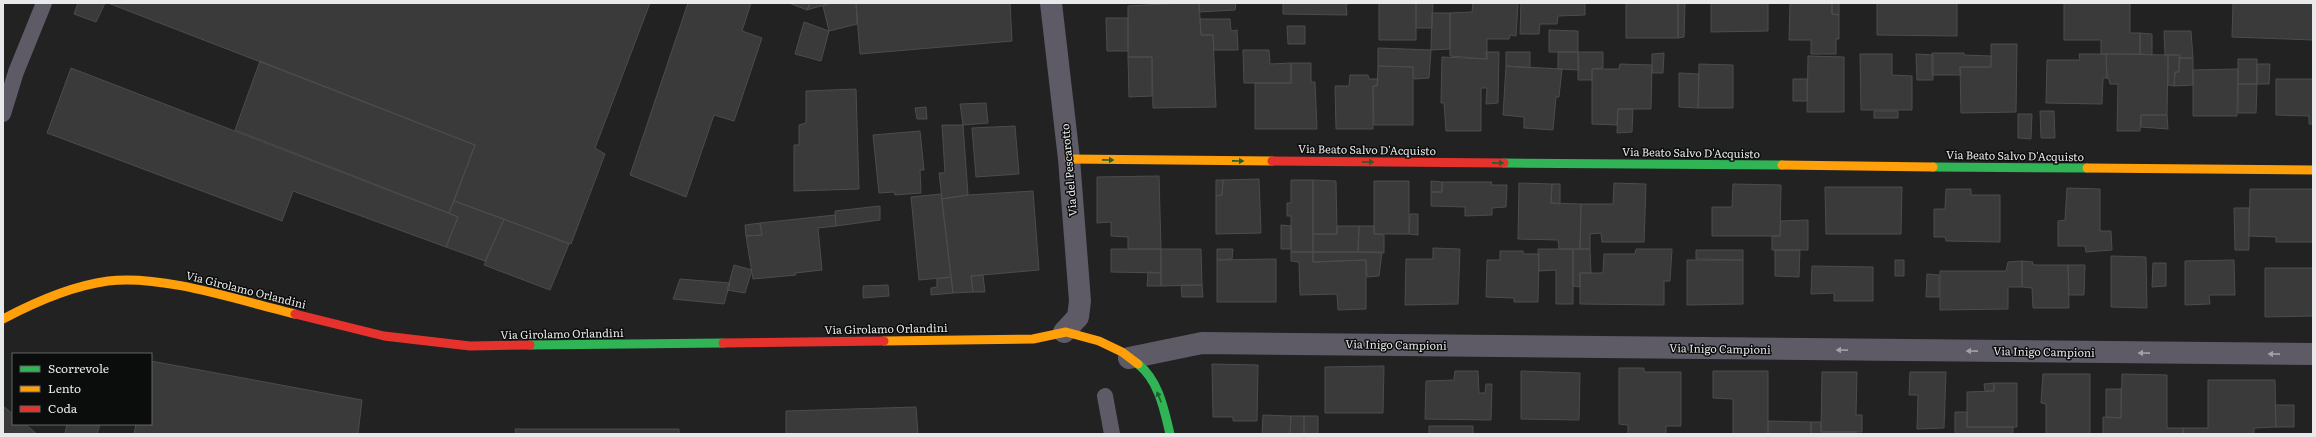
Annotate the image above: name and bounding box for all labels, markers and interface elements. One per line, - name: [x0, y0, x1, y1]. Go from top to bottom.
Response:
- street label: Via del Pescarotto: [1056, 123, 1080, 217]
- street label: Via Beato Salvo D'Acquisto: [1298, 140, 1436, 158]
- street label: Via Beato Salvo D'Acquisto: [1622, 143, 1760, 161]
- street label: Via Beato Salvo D'Acquisto: [1946, 146, 2084, 164]
- one-way arrow: [1102, 157, 1115, 163]
- one-way arrow: [1232, 158, 1245, 164]
- one-way arrow: [1362, 159, 1375, 165]
- one-way arrow: [1492, 160, 1505, 166]
- street label: Via Girolamo Orlandini: [185, 266, 308, 312]
- street label: Via Girolamo Orlandini: [824, 319, 948, 337]
- street label: Via Girolamo Orlandini: [500, 324, 624, 342]
- street label: Via Inigo Campioni: [1345, 335, 1447, 353]
- street label: Via Inigo Campioni: [1669, 339, 1771, 357]
- street label: Via Inigo Campioni: [1993, 342, 2095, 360]
- one-way arrow: [1835, 347, 1848, 353]
- one-way arrow: [1965, 348, 1978, 354]
- one-way arrow: [2137, 350, 2150, 356]
- one-way arrow: [2267, 351, 2280, 357]
- legend: [12, 353, 152, 425]
- text: Scorrevole: [48, 359, 109, 377]
- text: Lento: [48, 379, 81, 397]
- one-way arrow: [1156, 390, 1162, 402]
- text: Coda: [48, 399, 78, 417]

